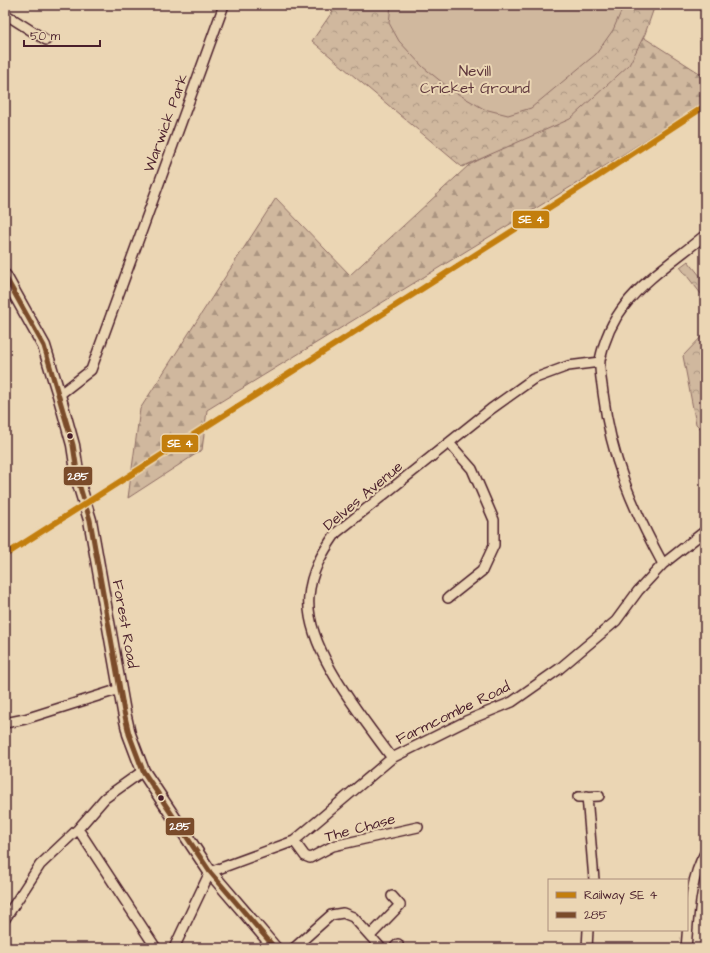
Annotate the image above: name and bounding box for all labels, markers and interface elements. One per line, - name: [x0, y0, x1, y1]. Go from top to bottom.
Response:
- scale bar: [24, 22, 100, 48]
- text: 50 m: [30, 28, 61, 45]
- park label: Nevill Cricket Ground: [420, 61, 530, 99]
- street label: Warwick Park: [138, 71, 194, 175]
- line badge: SE 4: [512, 210, 550, 229]
- text: SE 4: [517, 212, 544, 227]
- unlabelled marker: [65, 431, 75, 441]
- line badge: SE 4: [161, 434, 199, 453]
- text: SE 4: [166, 436, 193, 451]
- street label: Delves Avenue: [319, 456, 407, 536]
- line badge: 285: [63, 466, 93, 486]
- text: 285: [66, 469, 89, 484]
- street label: Forest Road: [107, 578, 143, 670]
- street label: Farmcombe Road: [392, 676, 514, 750]
- unlabelled marker: [156, 793, 166, 803]
- street label: The Chase: [322, 809, 398, 847]
- line badge: 285: [165, 817, 195, 836]
- text: 285: [168, 819, 191, 834]
- legend: [548, 879, 688, 931]
- text: Railway SE 4: [584, 887, 657, 905]
- text: 285: [584, 907, 608, 924]

